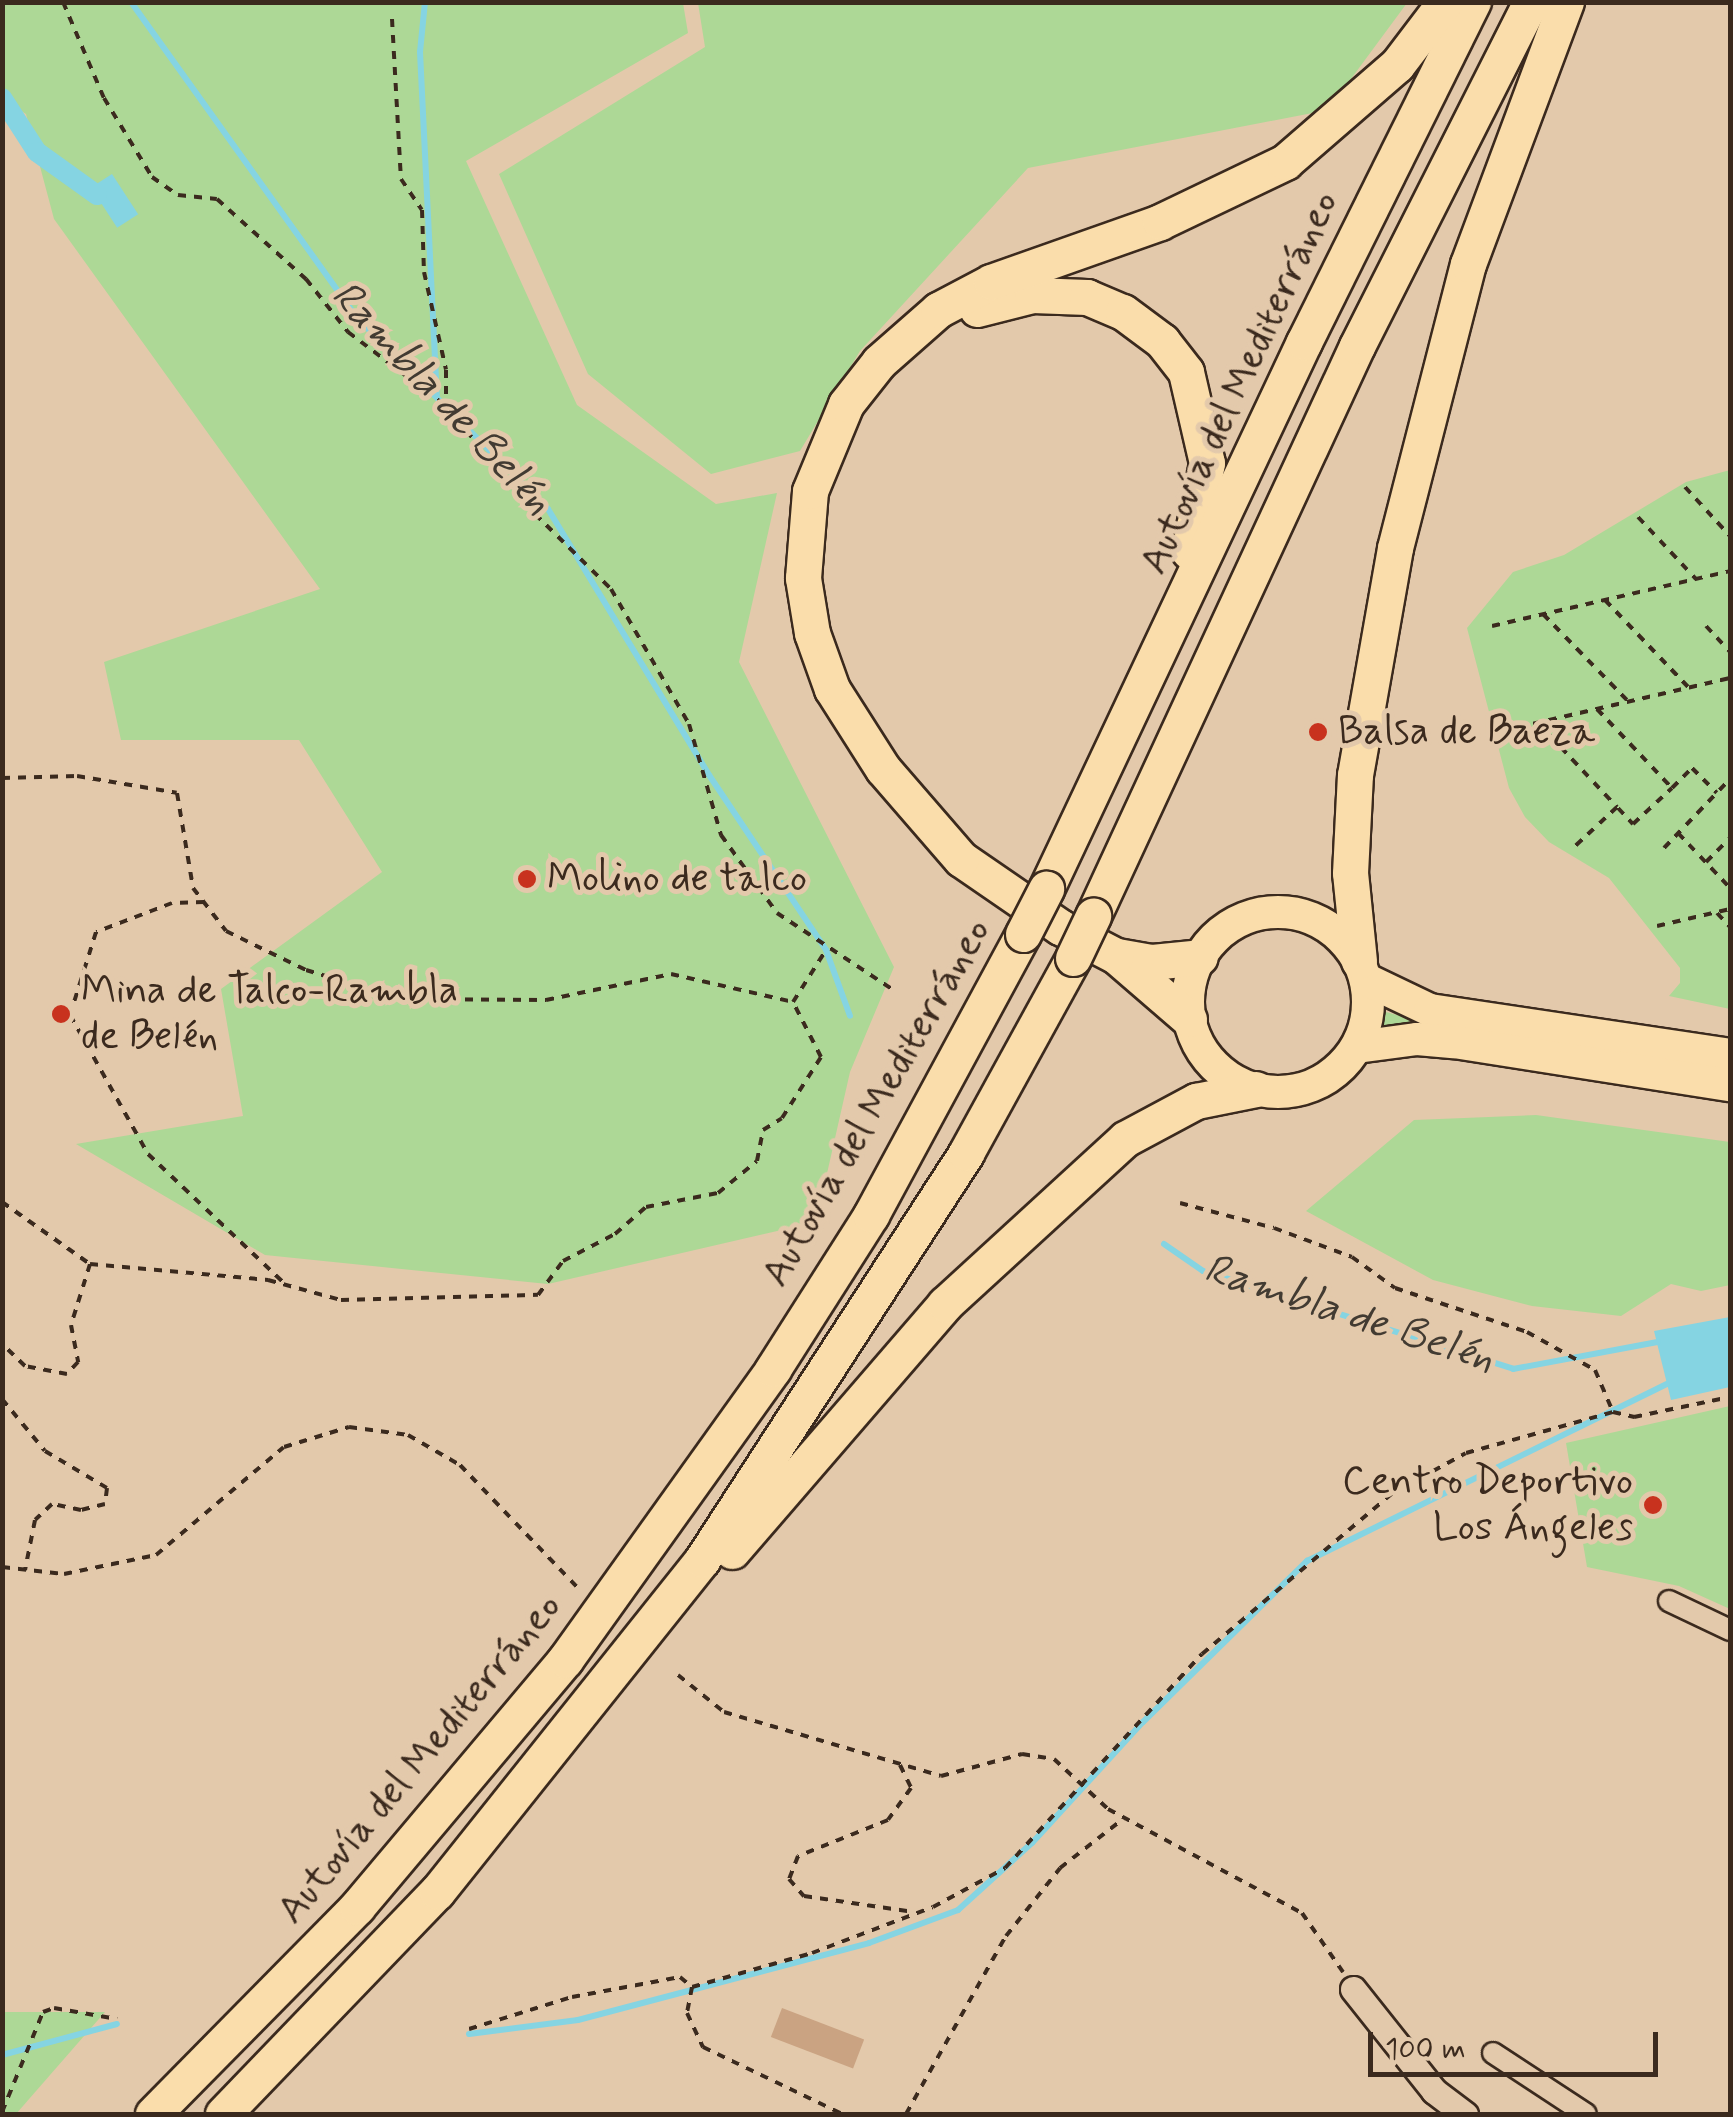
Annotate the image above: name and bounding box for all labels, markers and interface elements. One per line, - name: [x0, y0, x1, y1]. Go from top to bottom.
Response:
- street label: Autovía del Mediterráneo: [1128, 180, 1352, 586]
- water label: Rambla de Belén: [320, 272, 562, 526]
- place label: Balsa de Baeza: [1338, 708, 1598, 756]
- marker: Balsa de Baeza: [1307, 721, 1329, 743]
- place label: Molino de talco: [547, 855, 804, 903]
- marker: Molino de talco: [516, 868, 538, 890]
- street label: Autovía del Mediterráneo: [750, 907, 1004, 1299]
- place label: Mina de Talco-Rambla de Belén: [81, 967, 456, 1061]
- marker: Mina de Talco-Rambla de Belén: [50, 1003, 72, 1025]
- water label: Rambla de Belén: [1199, 1245, 1499, 1385]
- place label: Centro Deportivo Los Ángeles: [1342, 1458, 1633, 1552]
- marker: Centro Deportivo Los Ángeles: [1642, 1494, 1664, 1516]
- street label: Autovía del Mediterráneo: [265, 1581, 575, 1937]
- scale bar: [1373, 2012, 1663, 2074]
- text: 100 m: [1385, 2030, 1466, 2069]

